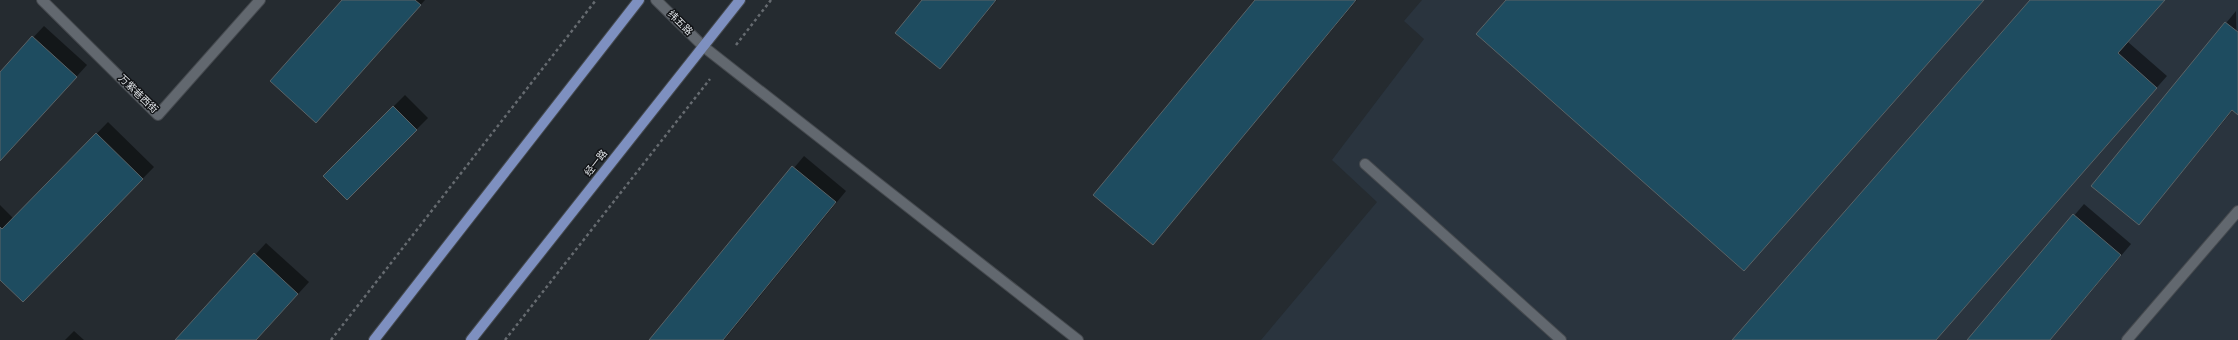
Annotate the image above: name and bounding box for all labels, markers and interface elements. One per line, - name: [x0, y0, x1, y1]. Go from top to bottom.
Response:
- street label: 纬五路: [665, 8, 695, 38]
- street label: 万紫巷西街: [116, 72, 160, 116]
- street label: 经一路: [582, 147, 610, 179]

